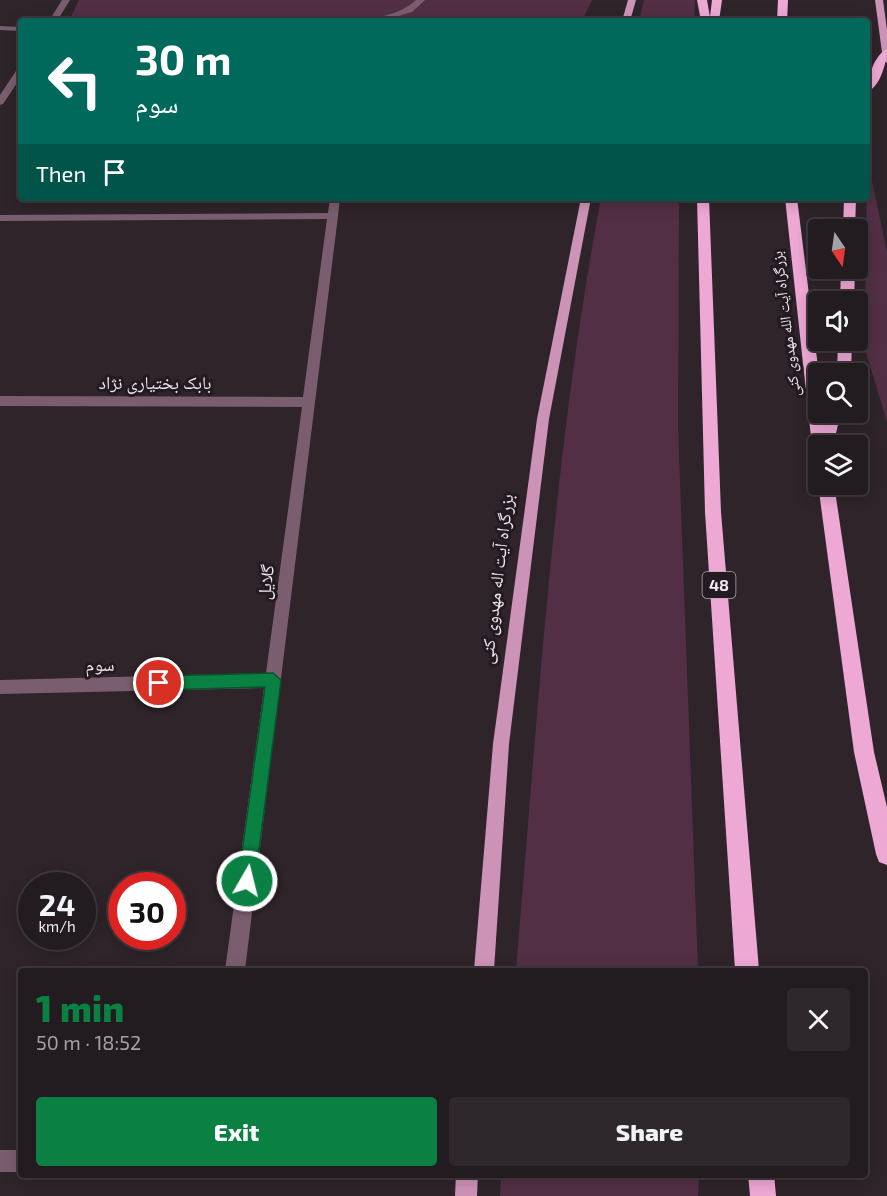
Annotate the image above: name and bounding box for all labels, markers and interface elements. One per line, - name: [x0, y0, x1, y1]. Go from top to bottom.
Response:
- text: 30 m: [135, 33, 231, 83]
- icon: left: [36, 42, 114, 120]
- text: سوم: [135, 86, 179, 118]
- icon: arrive: [98, 156, 131, 189]
- text: Then: [36, 160, 86, 186]
- north arrow: [808, 219, 868, 279]
- map controls: [808, 219, 868, 495]
- street label: بزرگراه آیت الله مهدوی کنی: [767, 250, 805, 398]
- button: sound: [808, 291, 868, 351]
- button: search: [808, 363, 868, 423]
- street label: بابک بختیاری نژاد: [99, 371, 212, 394]
- button: layers: [808, 435, 868, 495]
- street label: بزرگراه آیت اله مهدوی کنی: [475, 493, 518, 665]
- street label: گلایل: [252, 563, 279, 601]
- road number: 48: [702, 572, 736, 598]
- street label: سوم: [85, 653, 115, 677]
- pin: [133, 657, 184, 708]
- icon: arrive: [142, 666, 175, 699]
- position arrow: [215, 849, 279, 913]
- speed limit sign: 30: [108, 872, 186, 950]
- text: 24: [39, 886, 75, 922]
- text: km/h: [38, 917, 76, 935]
- text: 1 min: [36, 986, 124, 1029]
- button: close: [787, 988, 850, 1051]
- text: 50 m · 18:52: [36, 1030, 141, 1054]
- button: Exit: [36, 1097, 437, 1166]
- button: Share: [449, 1097, 850, 1166]

